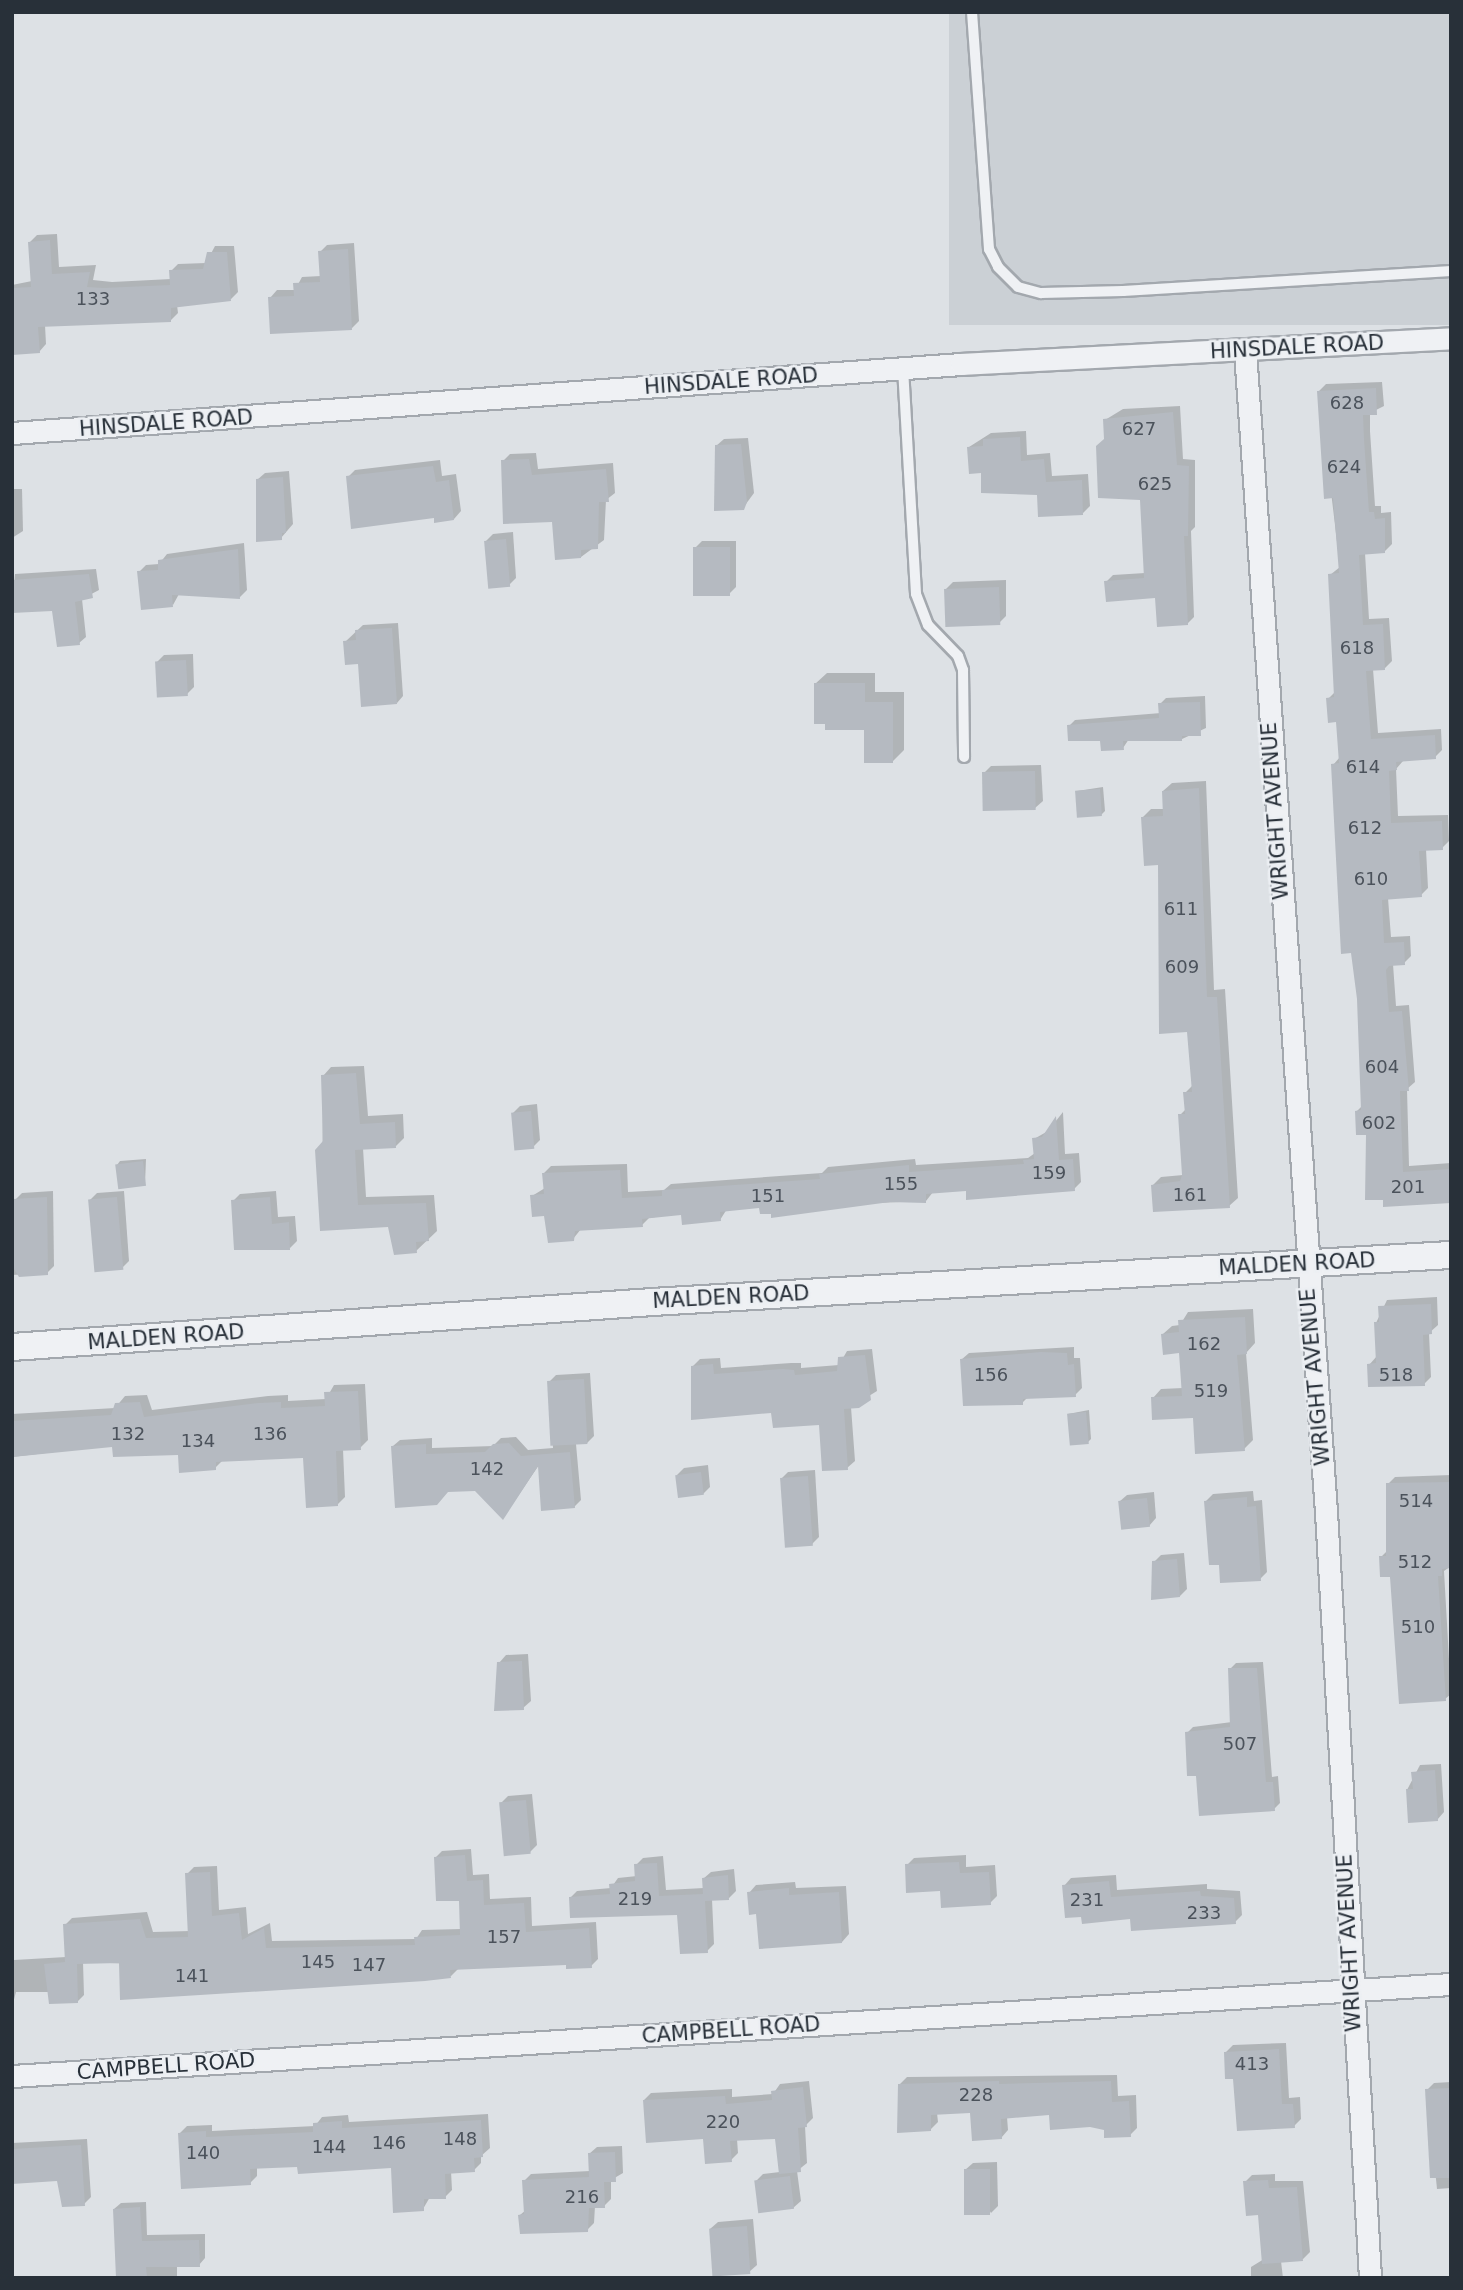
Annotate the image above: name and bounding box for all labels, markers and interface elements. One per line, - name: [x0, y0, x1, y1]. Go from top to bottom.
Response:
- house number: 133: [76, 288, 110, 310]
- street label: HINSDALE ROAD: [1209, 330, 1385, 364]
- street label: HINSDALE ROAD: [643, 362, 819, 400]
- house number: 628: [1330, 392, 1364, 414]
- street label: HINSDALE ROAD: [78, 404, 254, 442]
- house number: 627: [1122, 418, 1156, 440]
- house number: 624: [1327, 456, 1361, 478]
- house number: 625: [1138, 473, 1172, 495]
- house number: 618: [1340, 637, 1374, 659]
- street label: WRIGHT AVENUE: [1256, 721, 1294, 901]
- house number: 614: [1346, 756, 1380, 778]
- house number: 612: [1348, 817, 1382, 839]
- house number: 610: [1354, 868, 1388, 890]
- house number: 611: [1164, 898, 1198, 920]
- house number: 609: [1165, 956, 1199, 978]
- house number: 604: [1365, 1056, 1399, 1078]
- house number: 602: [1362, 1112, 1396, 1134]
- house number: 159: [1032, 1162, 1066, 1184]
- house number: 155: [884, 1173, 918, 1195]
- house number: 201: [1391, 1176, 1425, 1198]
- house number: 161: [1173, 1184, 1207, 1206]
- house number: 151: [751, 1185, 785, 1207]
- street label: MALDEN ROAD: [1218, 1247, 1376, 1281]
- street label: MALDEN ROAD: [652, 1280, 810, 1314]
- street label: WRIGHT AVENUE: [1295, 1287, 1335, 1467]
- street label: MALDEN ROAD: [87, 1319, 245, 1355]
- house number: 162: [1187, 1333, 1221, 1355]
- house number: 156: [974, 1364, 1008, 1386]
- house number: 518: [1379, 1364, 1413, 1386]
- house number: 519: [1194, 1380, 1228, 1402]
- house number: 132: [111, 1423, 145, 1445]
- house number: 136: [253, 1423, 287, 1445]
- house number: 134: [181, 1430, 215, 1452]
- house number: 142: [470, 1458, 504, 1480]
- house number: 514: [1399, 1490, 1433, 1512]
- house number: 512: [1398, 1551, 1432, 1573]
- house number: 510: [1401, 1616, 1435, 1638]
- house number: 507: [1223, 1733, 1257, 1755]
- street label: WRIGHT AVENUE: [1332, 1853, 1366, 2033]
- house number: 219: [618, 1888, 652, 1910]
- house number: 231: [1070, 1889, 1104, 1911]
- house number: 233: [1187, 1902, 1221, 1924]
- house number: 157: [487, 1926, 521, 1948]
- house number: 145: [301, 1951, 335, 1973]
- house number: 147: [352, 1954, 386, 1976]
- house number: 141: [175, 1965, 209, 1987]
- street label: CAMPBELL ROAD: [641, 2011, 821, 2049]
- street label: CAMPBELL ROAD: [76, 2047, 256, 2085]
- house number: 413: [1235, 2053, 1269, 2075]
- house number: 228: [959, 2084, 993, 2106]
- house number: 220: [706, 2111, 740, 2133]
- house number: 148: [443, 2128, 477, 2150]
- house number: 146: [372, 2132, 406, 2154]
- house number: 144: [312, 2136, 346, 2158]
- house number: 140: [186, 2142, 220, 2164]
- house number: 216: [565, 2186, 599, 2208]

